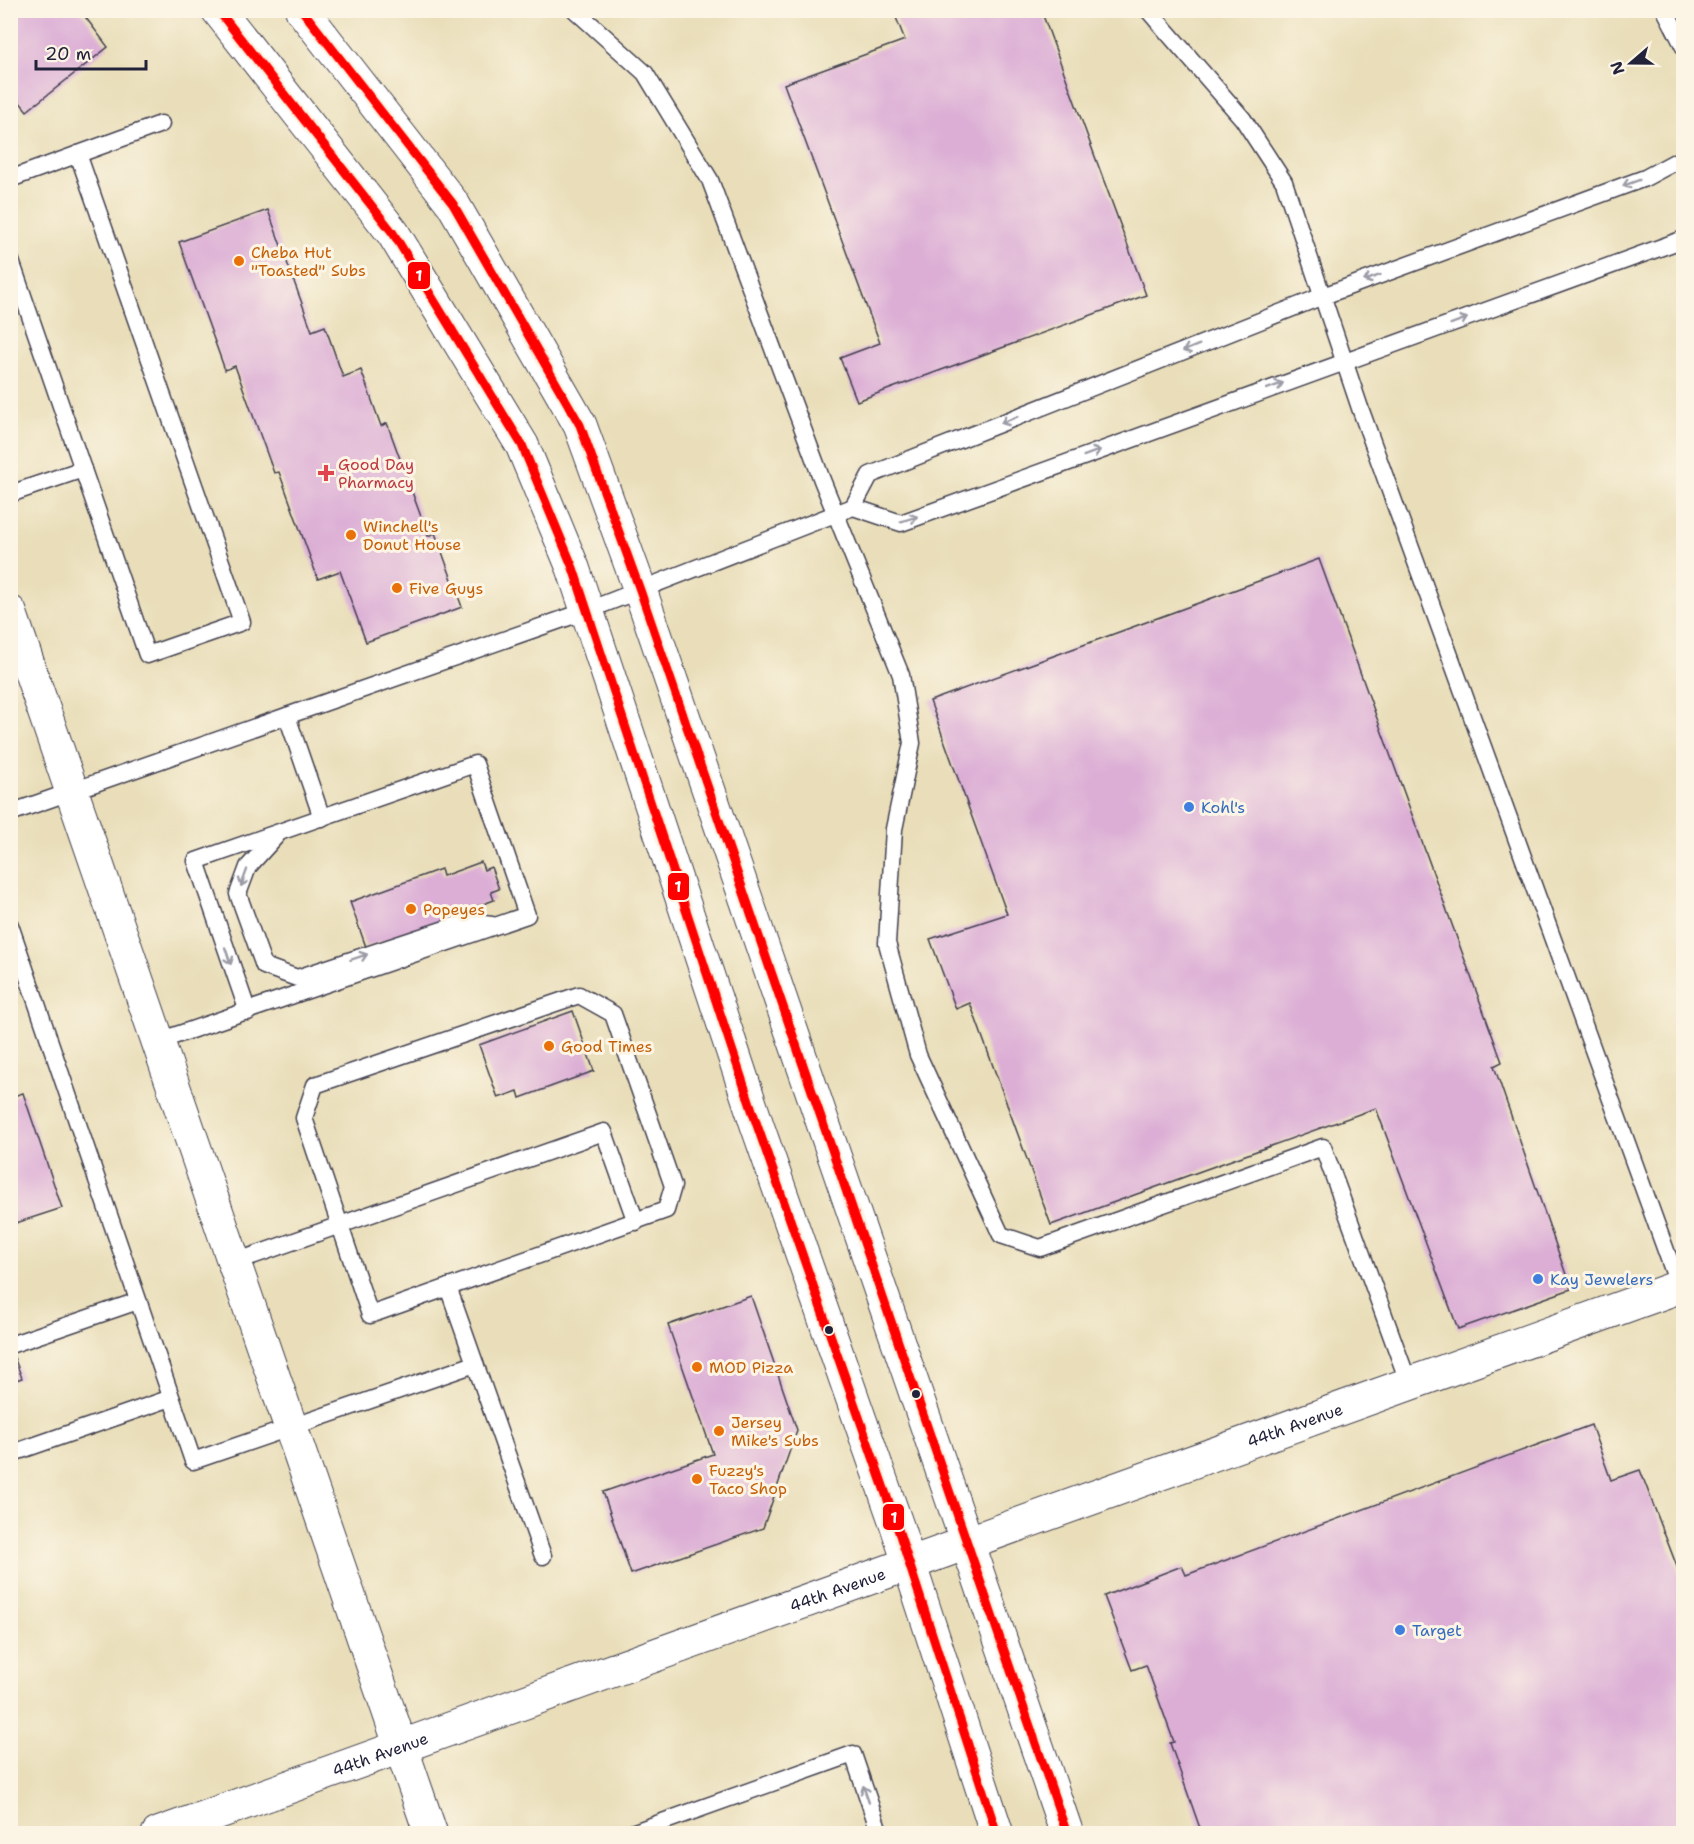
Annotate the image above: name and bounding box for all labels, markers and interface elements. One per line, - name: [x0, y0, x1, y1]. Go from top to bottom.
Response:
- scale bar: [36, 33, 146, 71]
- north arrow: [1601, 33, 1661, 93]
- text: 20 m: [45, 42, 91, 66]
- text: N: [1605, 58, 1629, 78]
- one-way arrow: [1622, 178, 1641, 189]
- place label: Cheba Hut "Toasted" Subs: [251, 242, 366, 281]
- marker: Cheba Hut "Toasted" Subs: [232, 254, 246, 268]
- line badge: 1: [407, 261, 431, 290]
- text: 1: [415, 265, 423, 286]
- one-way arrow: [1364, 273, 1382, 284]
- one-way arrow: [1449, 314, 1467, 325]
- one-way arrow: [1182, 344, 1200, 355]
- one-way arrow: [1265, 380, 1284, 391]
- one-way arrow: [1000, 415, 1019, 426]
- one-way arrow: [1082, 447, 1101, 458]
- place label: Good Day Pharmacy: [338, 454, 414, 493]
- marker: Good Day Pharmacy: [319, 466, 333, 480]
- one-way arrow: [899, 513, 918, 524]
- place label: Winchell's Donut House: [363, 516, 461, 555]
- marker: Winchell's Donut House: [344, 528, 358, 542]
- place label: Five Guys: [409, 578, 483, 599]
- marker: Five Guys: [390, 581, 404, 595]
- place label: Kohl's: [1201, 797, 1245, 818]
- marker: Kohl's: [1182, 800, 1196, 814]
- one-way arrow: [238, 868, 249, 887]
- line badge: 1: [667, 872, 690, 901]
- text: 1: [674, 876, 682, 897]
- place label: Popeyes: [423, 899, 485, 920]
- marker: Popeyes: [404, 902, 418, 916]
- one-way arrow: [224, 946, 235, 965]
- one-way arrow: [349, 951, 368, 962]
- place label: Good Times: [561, 1036, 653, 1057]
- marker: Good Times: [542, 1039, 556, 1053]
- place label: Kay Jewelers: [1550, 1269, 1654, 1290]
- marker: Kay Jewelers: [1531, 1272, 1545, 1286]
- unlabelled marker: [823, 1324, 835, 1336]
- place label: MOD Pizza: [709, 1357, 793, 1378]
- marker: MOD Pizza: [690, 1360, 704, 1374]
- unlabelled marker: [910, 1388, 922, 1400]
- street label: 44th Avenue: [1244, 1398, 1346, 1452]
- place label: Jersey Mike's Subs: [731, 1412, 819, 1451]
- marker: Jersey Mike's Subs: [712, 1424, 726, 1438]
- place label: Fuzzy's Taco Shop: [709, 1460, 787, 1499]
- marker: Fuzzy's Taco Shop: [690, 1472, 704, 1486]
- line badge: 1: [882, 1503, 905, 1531]
- text: 1: [890, 1507, 898, 1528]
- street label: 44th Avenue: [787, 1563, 888, 1616]
- place label: Target: [1412, 1620, 1462, 1641]
- marker: Target: [1393, 1623, 1407, 1637]
- street label: 44th Avenue: [329, 1727, 431, 1781]
- one-way arrow: [860, 1785, 871, 1804]

